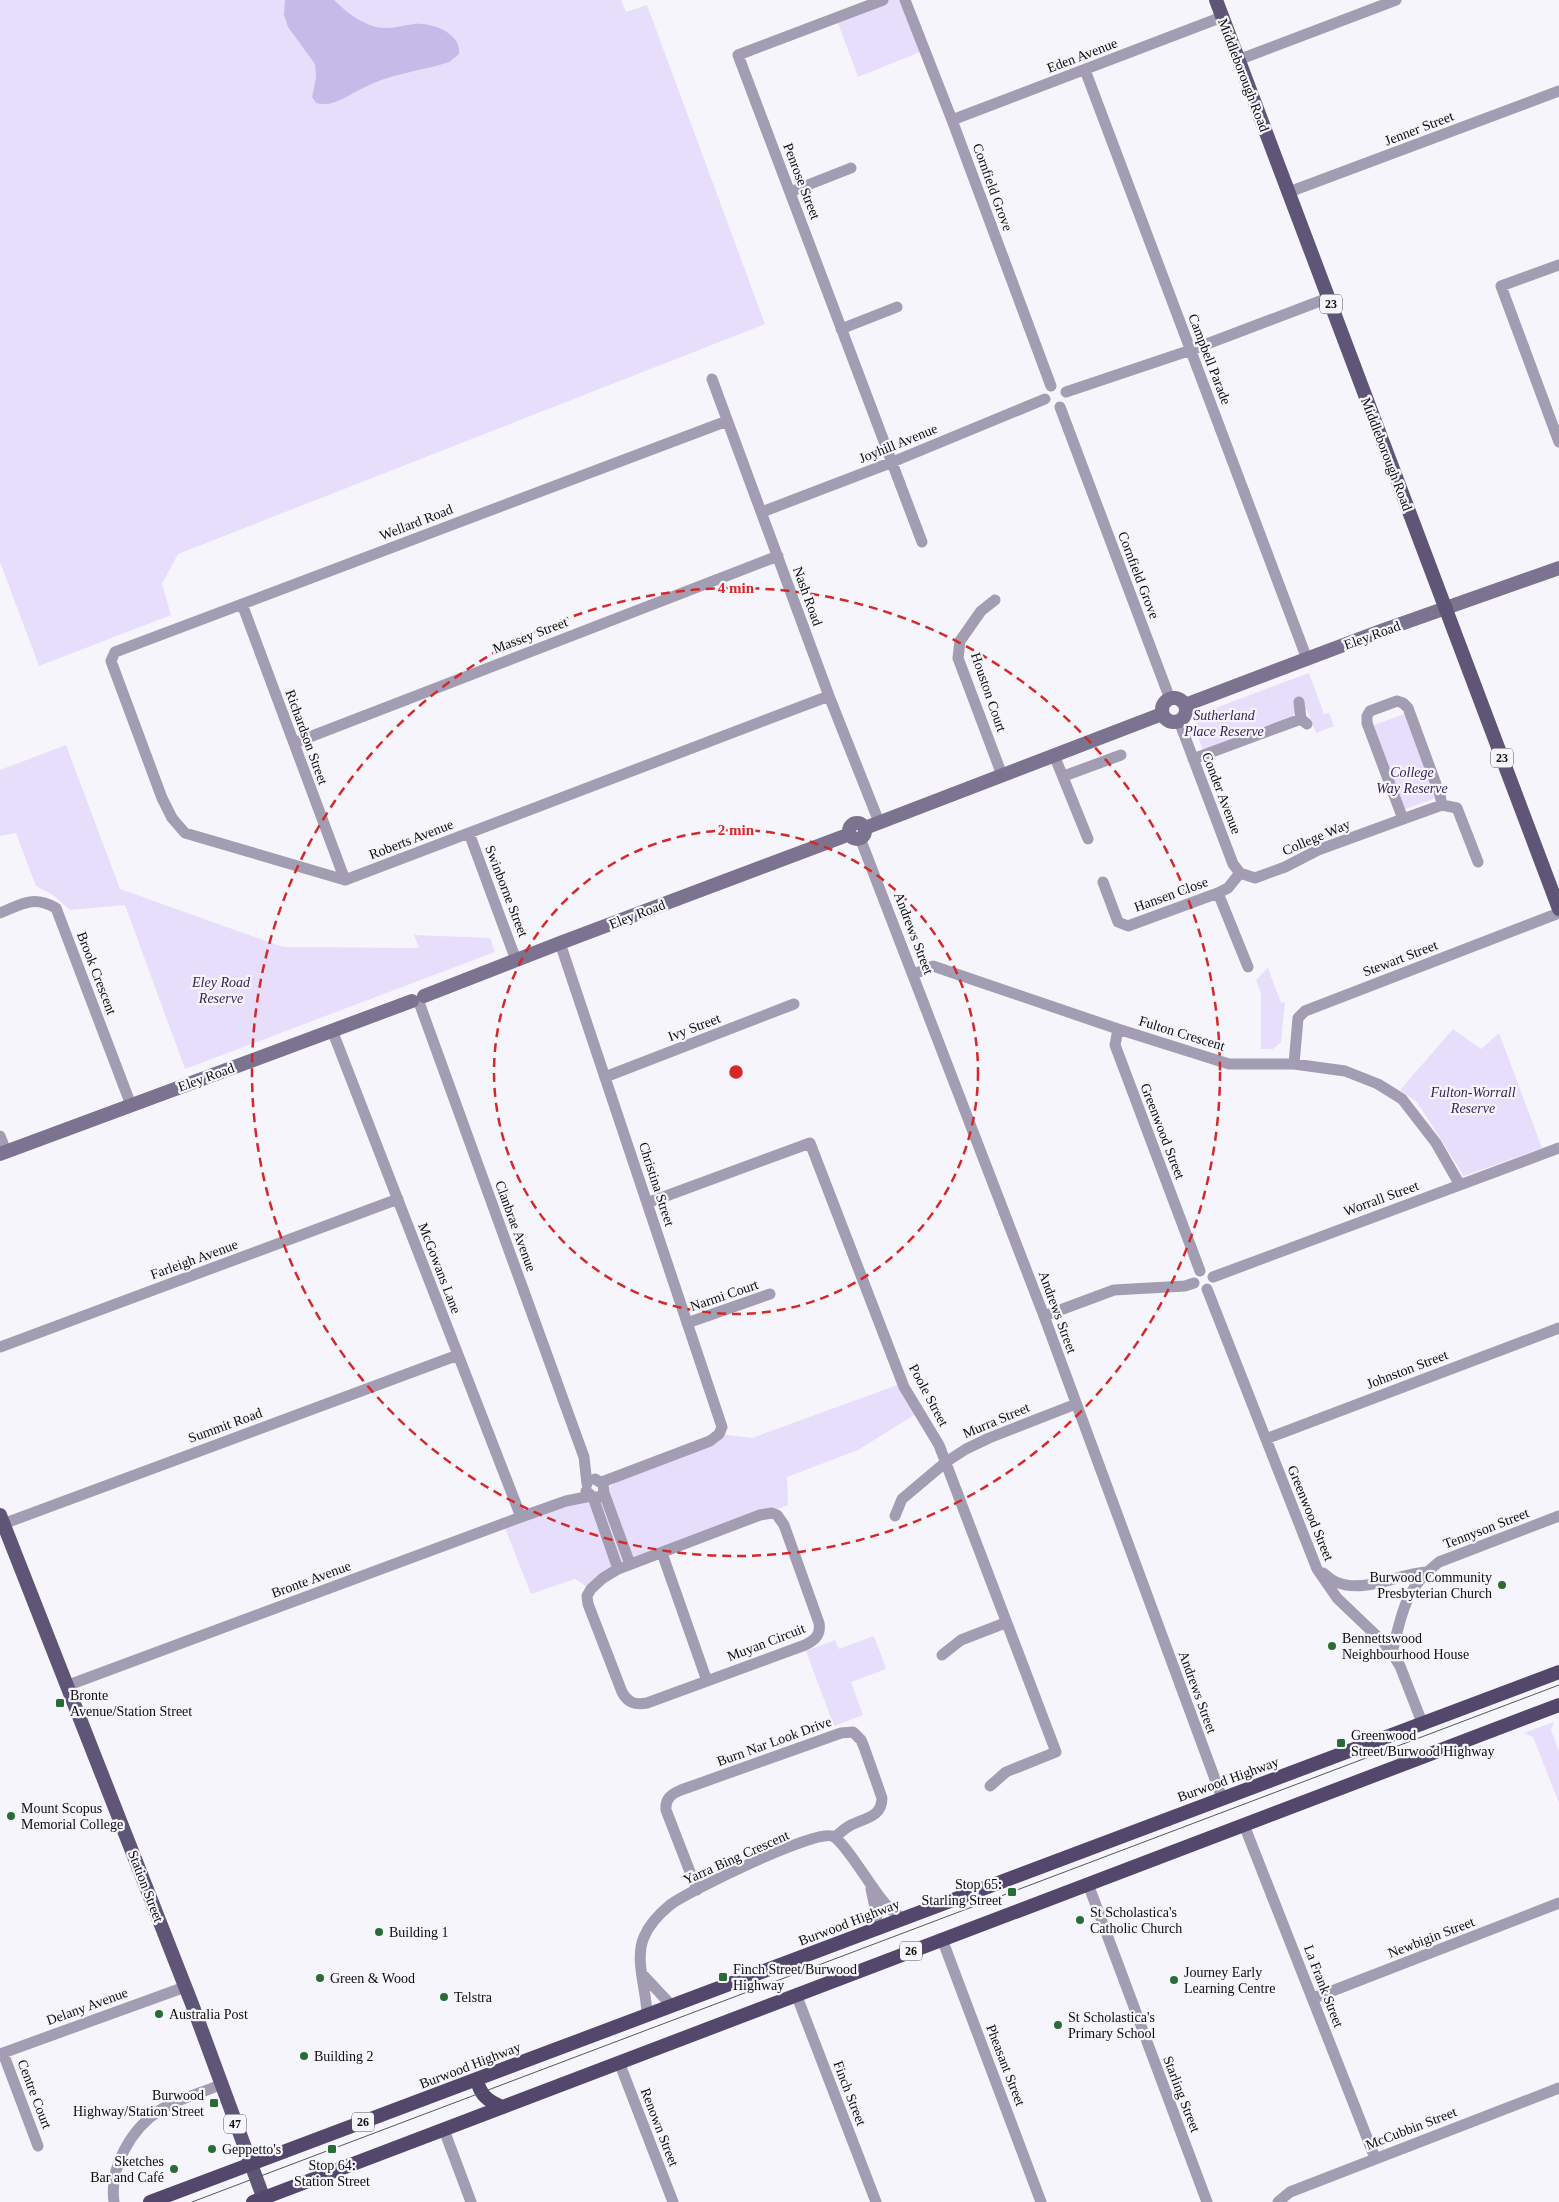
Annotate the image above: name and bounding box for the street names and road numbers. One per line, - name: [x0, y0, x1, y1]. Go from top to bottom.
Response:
- street label: Middleborough Road: [1215, 16, 1272, 134]
- street label: Eden Avenue: [1045, 35, 1119, 76]
- street label: Jenner Street: [1383, 108, 1456, 148]
- street label: Penrose Street: [780, 141, 823, 222]
- street label: Cornfield Grove: [970, 141, 1015, 233]
- road number: 23: [1320, 294, 1342, 314]
- street label: Campbell Parade: [1185, 312, 1234, 407]
- street label: Middleborough Road: [1358, 395, 1415, 513]
- street label: Joyhill Avenue: [857, 421, 940, 466]
- street label: Wellard Road: [378, 502, 455, 543]
- street label: Cornfield Grove: [1115, 529, 1162, 621]
- street label: Nash Road: [790, 565, 825, 628]
- street label: Massey Street: [491, 614, 570, 657]
- street label: Eley Road: [1342, 618, 1402, 653]
- street label: Houston Court: [968, 651, 1009, 734]
- street label: Richardson Street: [282, 688, 331, 787]
- road number: 23: [1491, 748, 1513, 768]
- street label: Conder Avenue: [1199, 750, 1244, 836]
- street label: College Way: [1280, 816, 1352, 858]
- street label: Roberts Avenue: [367, 817, 455, 862]
- street label: Swinborne Street: [482, 843, 531, 939]
- street label: Hansen Close: [1132, 874, 1210, 915]
- street label: Andrews Street: [891, 890, 936, 976]
- street label: Eley Road: [607, 897, 667, 932]
- street label: Brook Crescent: [74, 930, 119, 1017]
- street label: Stewart Street: [1361, 937, 1440, 980]
- street label: Ivy Street: [666, 1011, 723, 1044]
- street label: Fulton Crescent: [1137, 1013, 1227, 1054]
- street label: Eley Road: [176, 1060, 236, 1095]
- street label: Greenwood Street: [1137, 1081, 1188, 1181]
- street label: Christina Street: [636, 1140, 677, 1228]
- street label: Worrall Street: [1342, 1178, 1421, 1219]
- street label: Clanbrae Avenue: [492, 1179, 539, 1274]
- street label: McGowans Lane: [415, 1221, 464, 1316]
- street label: Farleigh Avenue: [148, 1237, 240, 1282]
- street label: Andrews Street: [1036, 1269, 1079, 1356]
- street label: Narmi Court: [688, 1277, 760, 1314]
- street label: Johnston Street: [1364, 1347, 1450, 1392]
- street label: Poole Street: [906, 1362, 951, 1429]
- street label: Murra Street: [961, 1400, 1032, 1441]
- street label: Summit Road: [186, 1405, 264, 1446]
- street label: Greenwood Street: [1285, 1463, 1337, 1563]
- street label: Tennyson Street: [1441, 1505, 1531, 1552]
- street label: Bronte Avenue: [269, 1558, 353, 1601]
- street label: Muyan Circuit: [725, 1621, 807, 1664]
- street label: Andrews Street: [1176, 1649, 1219, 1736]
- street label: Burn Nar Look Drive: [715, 1714, 834, 1769]
- street label: Burwood Highway: [1175, 1754, 1281, 1805]
- street label: Yarra Bing Crescent: [681, 1827, 791, 1887]
- street label: Station Street: [125, 1848, 166, 1924]
- street label: Burwood Highway: [797, 1896, 902, 1949]
- street label: Newbigin Street: [1386, 1914, 1477, 1961]
- road number: 26: [900, 1942, 922, 1960]
- street label: La Frank Street: [1301, 1943, 1346, 2030]
- street label: Delany Avenue: [44, 1985, 130, 2028]
- street label: Pheasant Street: [983, 2022, 1028, 2108]
- street label: Burwood Highway: [418, 2039, 523, 2092]
- street label: Starling Street: [1160, 2054, 1203, 2135]
- street label: Centre Court: [15, 2058, 55, 2131]
- street label: Finch Street: [830, 2059, 869, 2128]
- street label: Renown Street: [638, 2086, 681, 2169]
- street label: McCubbin Street: [1364, 2104, 1459, 2153]
- road number: 26: [352, 2112, 374, 2132]
- road number: 47: [224, 2114, 246, 2134]

